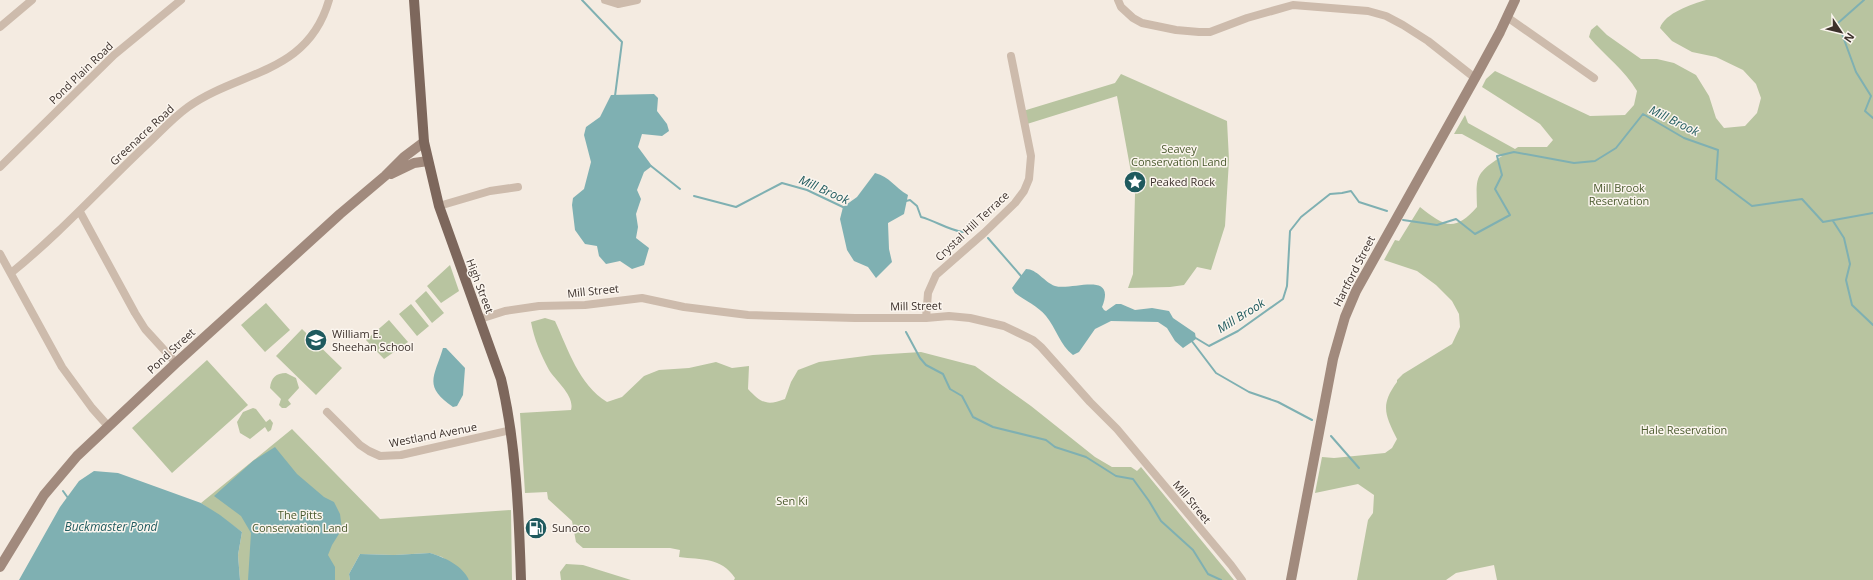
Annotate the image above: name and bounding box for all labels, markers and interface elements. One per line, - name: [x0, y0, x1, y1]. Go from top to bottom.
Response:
- north arrow: [1821, 12, 1861, 52]
- text: N: [1841, 30, 1858, 46]
- street label: Pond Plain Road: [45, 38, 116, 107]
- street label: Greenacre Road: [106, 101, 177, 168]
- water label: Mill Brook: [1646, 101, 1703, 140]
- park label: Seavey Conservation Land: [1131, 141, 1227, 169]
- place icon: Peaked Rock: [1122, 169, 1148, 195]
- water label: Mill Brook: [796, 171, 853, 209]
- place label: Peaked Rock: [1150, 174, 1215, 189]
- park label: Mill Brook Reservation: [1589, 180, 1649, 208]
- street label: Crystal Hill Terrace: [931, 187, 1012, 264]
- street label: Hartford Street: [1329, 233, 1378, 309]
- street label: High Street: [463, 256, 498, 315]
- street label: Mill Street: [566, 280, 620, 301]
- water label: Mill Brook: [1214, 294, 1269, 337]
- street label: Mill Street: [890, 298, 942, 313]
- street label: Pond Street: [143, 325, 198, 377]
- place label: William E. Sheehan School: [332, 326, 414, 354]
- school or university icon: William E. Sheehan School: [303, 327, 329, 353]
- street label: Westland Avenue: [388, 419, 478, 450]
- park label: Hale Reservation: [1641, 422, 1727, 437]
- street label: Mill Street: [1170, 477, 1215, 526]
- park label: Sen Ki: [776, 493, 808, 508]
- park label: The Pitts Conservation Land: [252, 507, 348, 535]
- fuel station icon: Sunoco: [523, 515, 549, 541]
- water label: Buckmaster Pond: [64, 518, 159, 535]
- place label: Sunoco: [552, 520, 590, 535]

